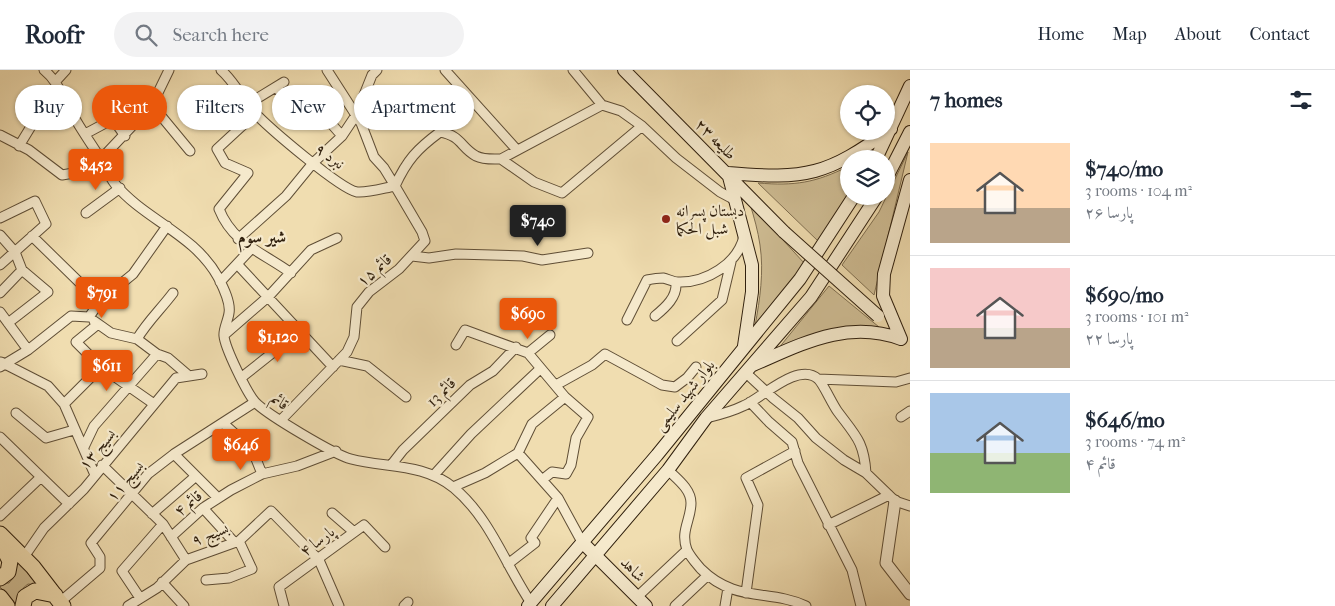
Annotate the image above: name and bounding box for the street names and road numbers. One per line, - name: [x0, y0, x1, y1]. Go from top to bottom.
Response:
- street label: طلیعه ۲۳: [692, 115, 740, 163]
- street label: نبرد ۹: [311, 139, 348, 174]
- street label: قائم ۱۵: [353, 250, 399, 294]
- street label: بلوار شهید سلیمی: [650, 356, 720, 436]
- street label: قائم 13: [422, 373, 463, 414]
- street label: قائم: [264, 388, 293, 418]
- street label: بسیج ۱۳: [74, 424, 124, 477]
- street label: بسیج ۱۱: [102, 456, 152, 509]
- street label: قائم ۴: [170, 486, 209, 524]
- street label: بسیج ۹: [189, 518, 234, 554]
- street label: پارسا ۴: [296, 521, 340, 562]
- street label: شاهد: [617, 552, 649, 586]

